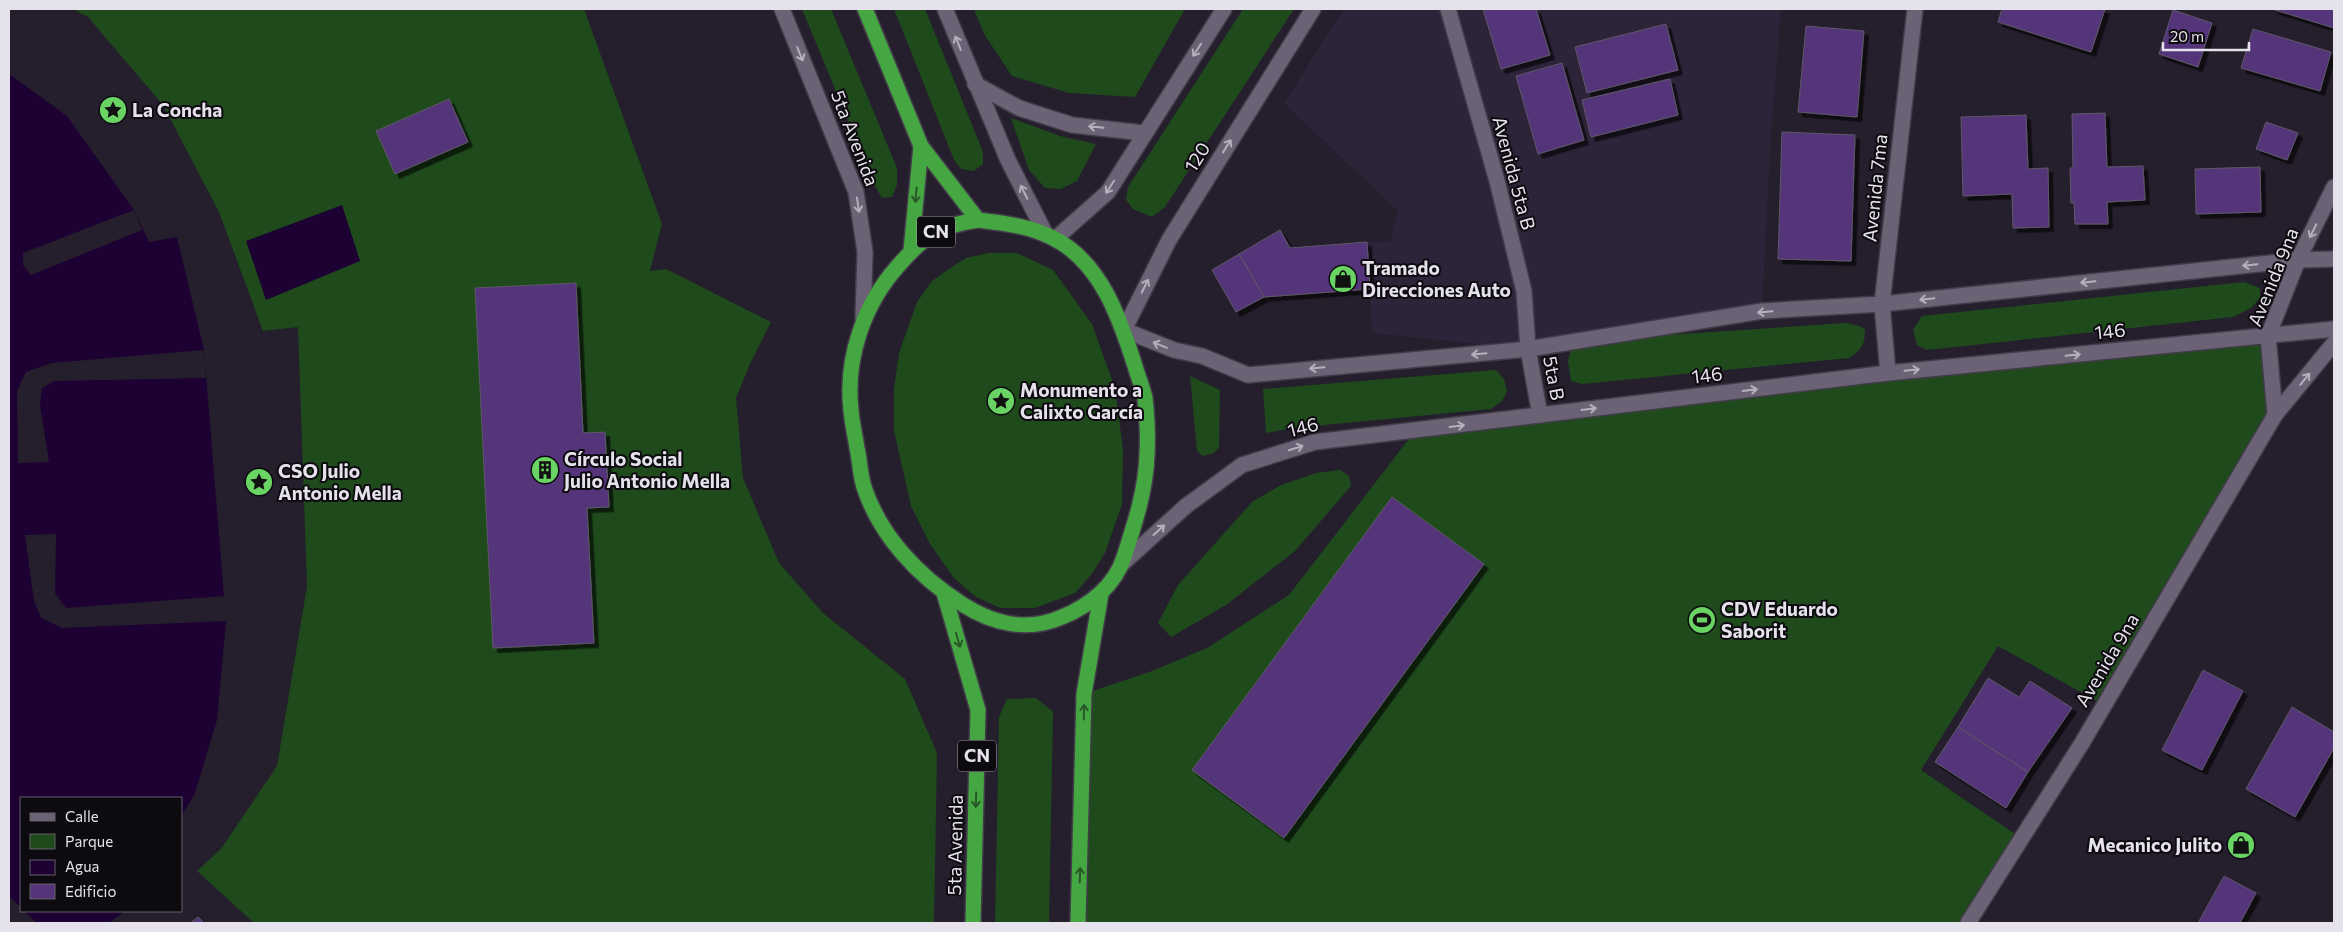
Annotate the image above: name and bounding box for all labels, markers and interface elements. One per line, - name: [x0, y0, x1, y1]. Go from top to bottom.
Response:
- scale bar: [2163, 20, 2249, 52]
- text: 20 m: [2170, 27, 2204, 45]
- one-way arrow: [953, 36, 963, 51]
- one-way arrow: [1192, 42, 1202, 56]
- one-way arrow: [796, 46, 805, 61]
- street label: 5ta Avenida: [827, 87, 884, 189]
- place icon: La Concha: [98, 95, 128, 125]
- place label: La Concha: [132, 98, 222, 121]
- street label: Avenida 5ta B: [1488, 114, 1541, 232]
- one-way arrow: [1088, 123, 1104, 132]
- street label: Avenida 7ma: [1857, 133, 1892, 243]
- street label: 120: [1179, 137, 1215, 176]
- one-way arrow: [1223, 140, 1233, 154]
- one-way arrow: [1105, 180, 1116, 194]
- one-way arrow: [1019, 184, 1029, 199]
- one-way arrow: [912, 186, 921, 202]
- one-way arrow: [853, 197, 863, 213]
- road number: CN: [917, 216, 955, 248]
- one-way arrow: [2308, 223, 2317, 238]
- street label: Avenida 9na: [2242, 224, 2303, 330]
- place label: Tramado Direcciones Auto: [1362, 256, 1511, 301]
- one-way arrow: [2242, 260, 2258, 270]
- shop icon: Tramado Direcciones Auto: [1328, 264, 1358, 294]
- one-way arrow: [2081, 277, 2097, 287]
- one-way arrow: [1141, 279, 1151, 294]
- one-way arrow: [1919, 294, 1935, 304]
- one-way arrow: [1757, 307, 1773, 316]
- street label: 146: [2093, 317, 2127, 344]
- one-way arrow: [1153, 339, 1168, 349]
- one-way arrow: [1471, 349, 1487, 358]
- one-way arrow: [2065, 350, 2081, 360]
- street label: 5ta B: [1539, 354, 1570, 402]
- street label: 146: [1690, 361, 1724, 388]
- one-way arrow: [1310, 363, 1326, 373]
- one-way arrow: [1903, 366, 1919, 375]
- one-way arrow: [2299, 373, 2310, 386]
- place label: Monumento a Calixto García: [1020, 378, 1143, 423]
- one-way arrow: [1742, 385, 1758, 395]
- place icon: Monumento a Calixto García: [986, 386, 1016, 416]
- one-way arrow: [1581, 404, 1597, 414]
- street label: 146: [1285, 412, 1321, 441]
- one-way arrow: [1449, 421, 1465, 431]
- one-way arrow: [1288, 443, 1304, 452]
- place label: Círculo Social Julio Antonio Mella: [564, 447, 730, 492]
- building icon: Círculo Social Julio Antonio Mella: [530, 455, 560, 485]
- place label: CSO Julio Antonio Mella: [278, 459, 402, 504]
- place icon: CSO Julio Antonio Mella: [244, 467, 274, 497]
- one-way arrow: [1152, 525, 1165, 536]
- place label: CDV Eduardo Saborit: [1721, 597, 1838, 642]
- sports icon: CDV Eduardo Saborit: [1687, 605, 1717, 635]
- street label: Avenida 9na: [2070, 609, 2143, 710]
- one-way arrow: [954, 632, 963, 648]
- one-way arrow: [1079, 704, 1089, 720]
- road number: CN: [958, 740, 996, 771]
- one-way arrow: [971, 791, 981, 807]
- street label: 5ta Avenida: [942, 794, 967, 896]
- legend: [20, 797, 182, 912]
- text: Calle: [65, 807, 99, 825]
- shop icon: Mecanico Julito: [2226, 830, 2256, 860]
- text: Parque: [65, 832, 113, 850]
- place label: Mecanico Julito: [2087, 833, 2222, 856]
- text: Agua: [65, 857, 99, 875]
- one-way arrow: [1075, 867, 1085, 883]
- text: Edificio: [65, 882, 116, 900]

